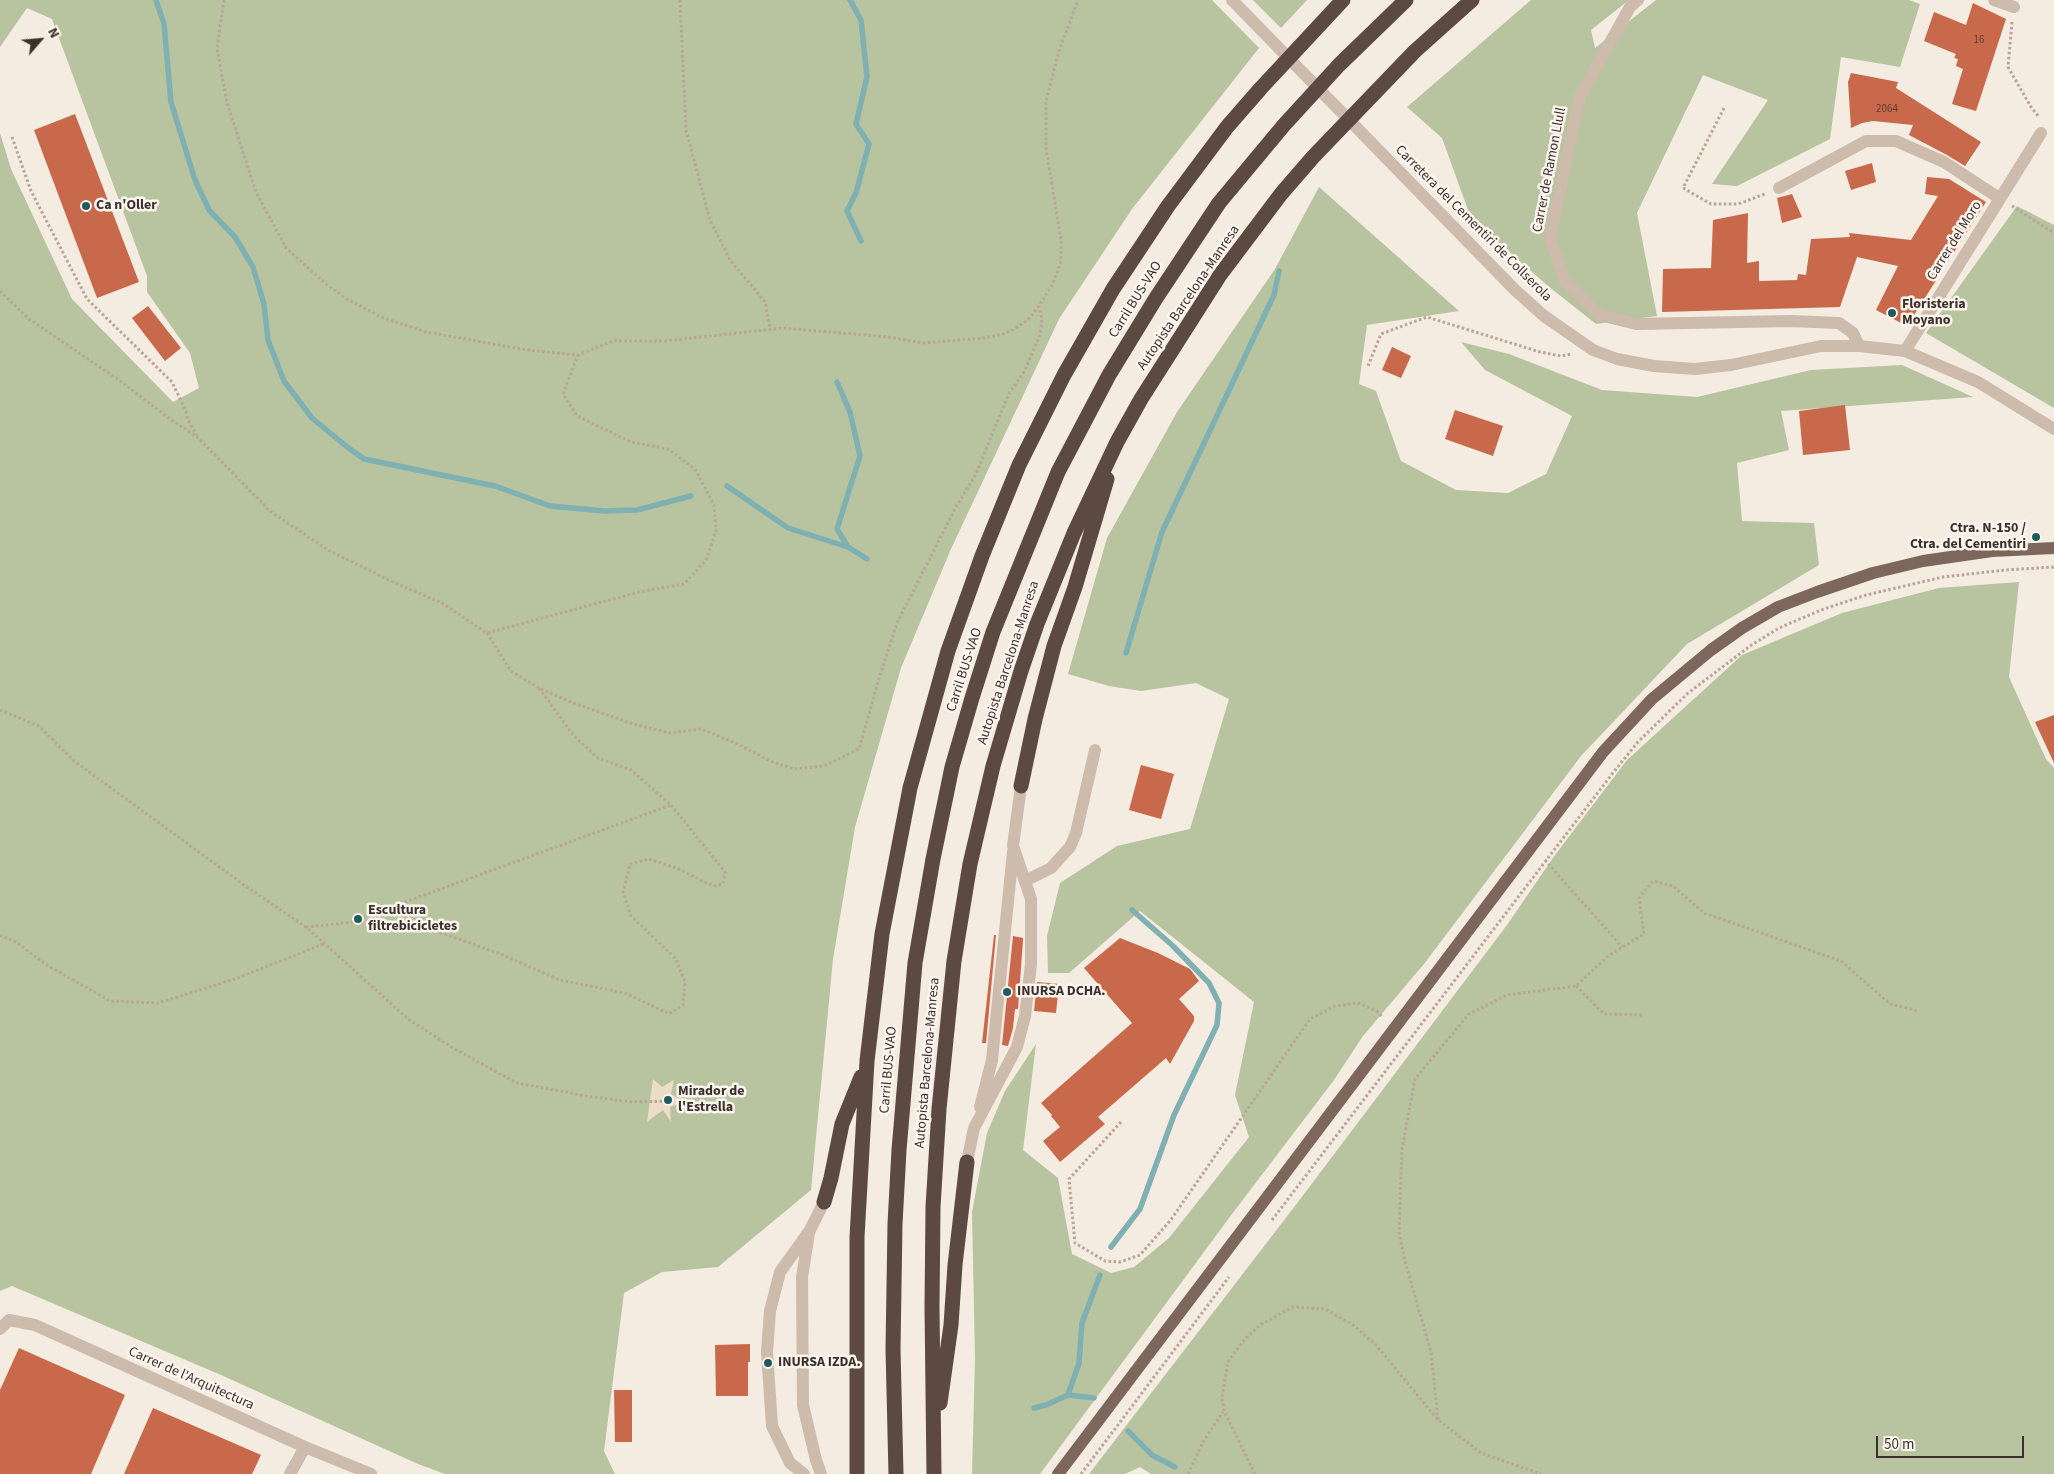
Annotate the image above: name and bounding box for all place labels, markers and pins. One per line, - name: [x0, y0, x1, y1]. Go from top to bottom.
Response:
- place label: Ca n'Oller: [96, 198, 157, 214]
- marker: Ca n'Oller: [80, 200, 92, 212]
- place label: Floristeria Moyano: [1902, 297, 1966, 330]
- marker: Floristeria Moyano: [1886, 307, 1898, 319]
- place label: Ctra. N-150 / Ctra. del Cementiri: [1910, 521, 2026, 554]
- marker: Ctra. N-150 / Ctra. del Cementiri: [2030, 531, 2042, 543]
- place label: Escultura filtrebicicletes: [368, 903, 457, 936]
- marker: Escultura filtrebicicletes: [352, 913, 364, 925]
- place label: INURSA DCHA.: [1017, 984, 1106, 1000]
- marker: INURSA DCHA.: [1001, 986, 1013, 998]
- place label: Mirador de l'Estrella: [678, 1084, 745, 1116]
- marker: Mirador de l'Estrella: [662, 1094, 674, 1106]
- place label: INURSA IZDA.: [778, 1355, 861, 1371]
- marker: INURSA IZDA.: [762, 1357, 774, 1369]

